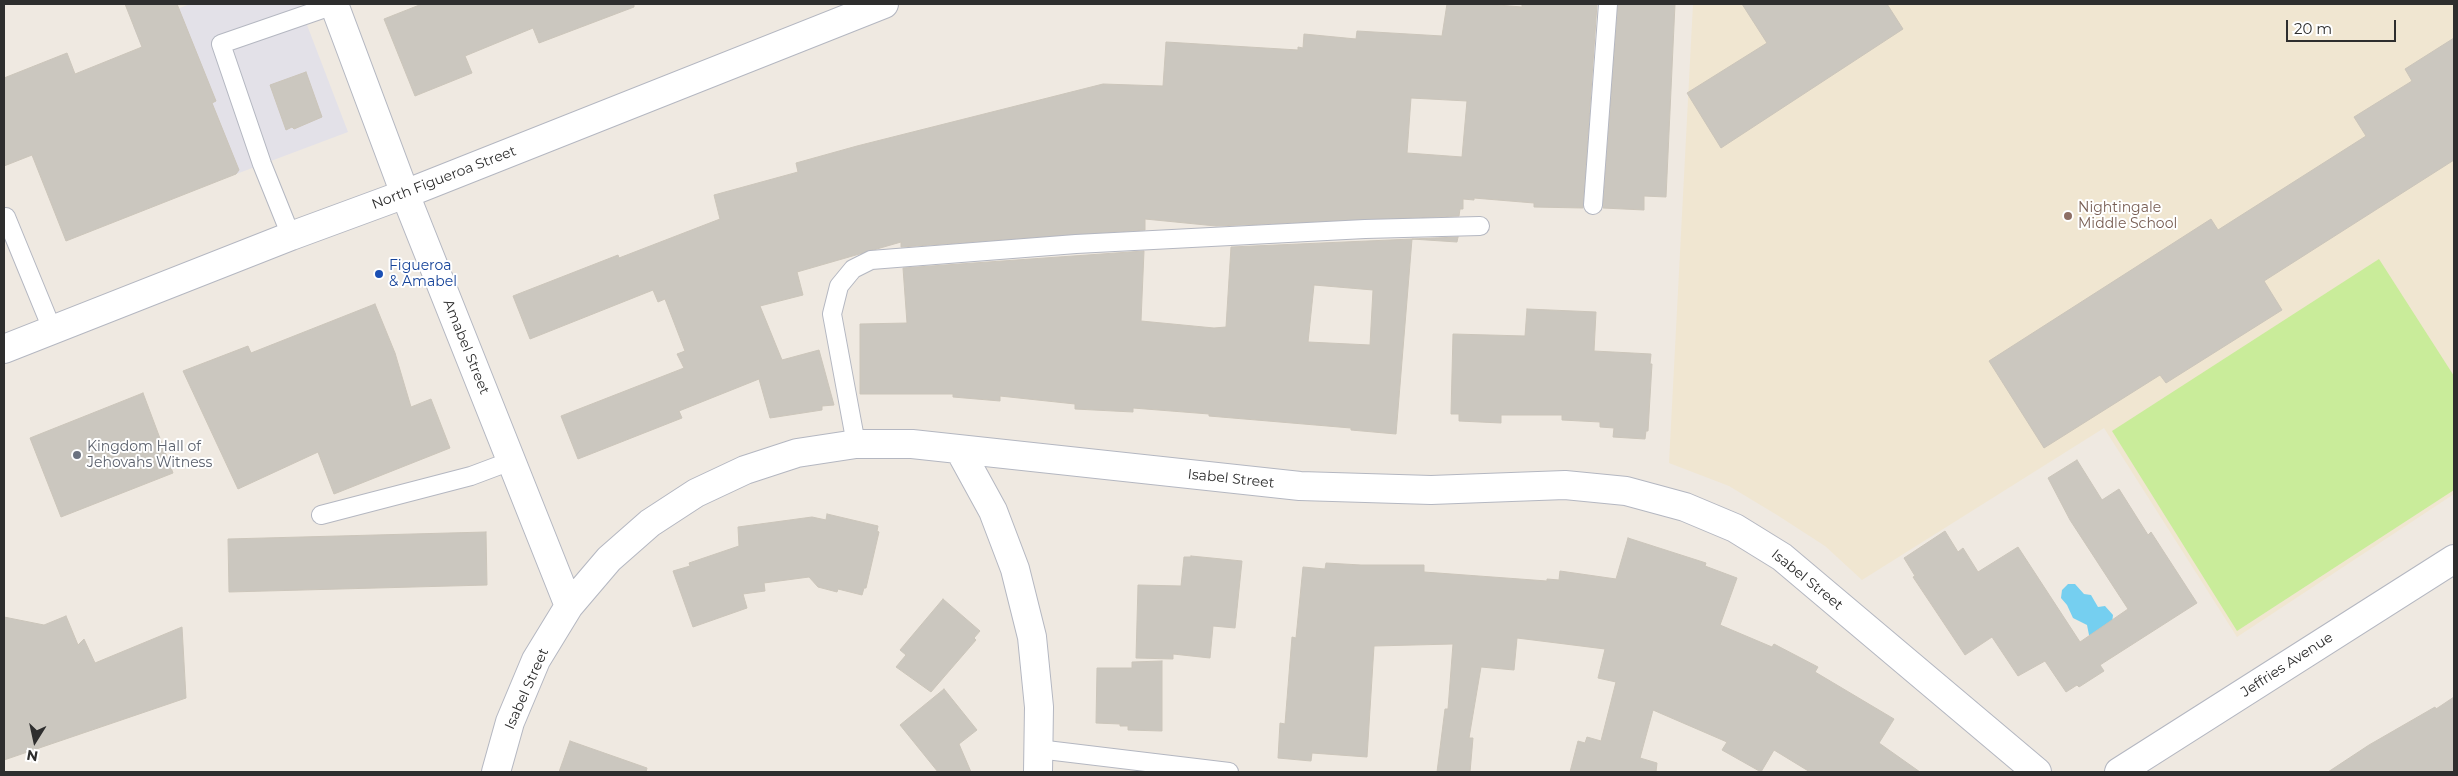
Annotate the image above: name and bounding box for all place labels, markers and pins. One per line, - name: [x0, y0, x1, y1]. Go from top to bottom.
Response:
- place label: Nightingale Middle School: [2078, 200, 2177, 232]
- marker: Nightingale Middle School: [2062, 210, 2074, 222]
- place label: Figueroa & Amabel: [389, 258, 457, 290]
- marker: Figueroa & Amabel: [373, 268, 385, 280]
- place label: Kingdom Hall of Jehovahs Witness: [87, 439, 212, 472]
- marker: Kingdom Hall of Jehovahs Witness: [71, 449, 83, 461]

